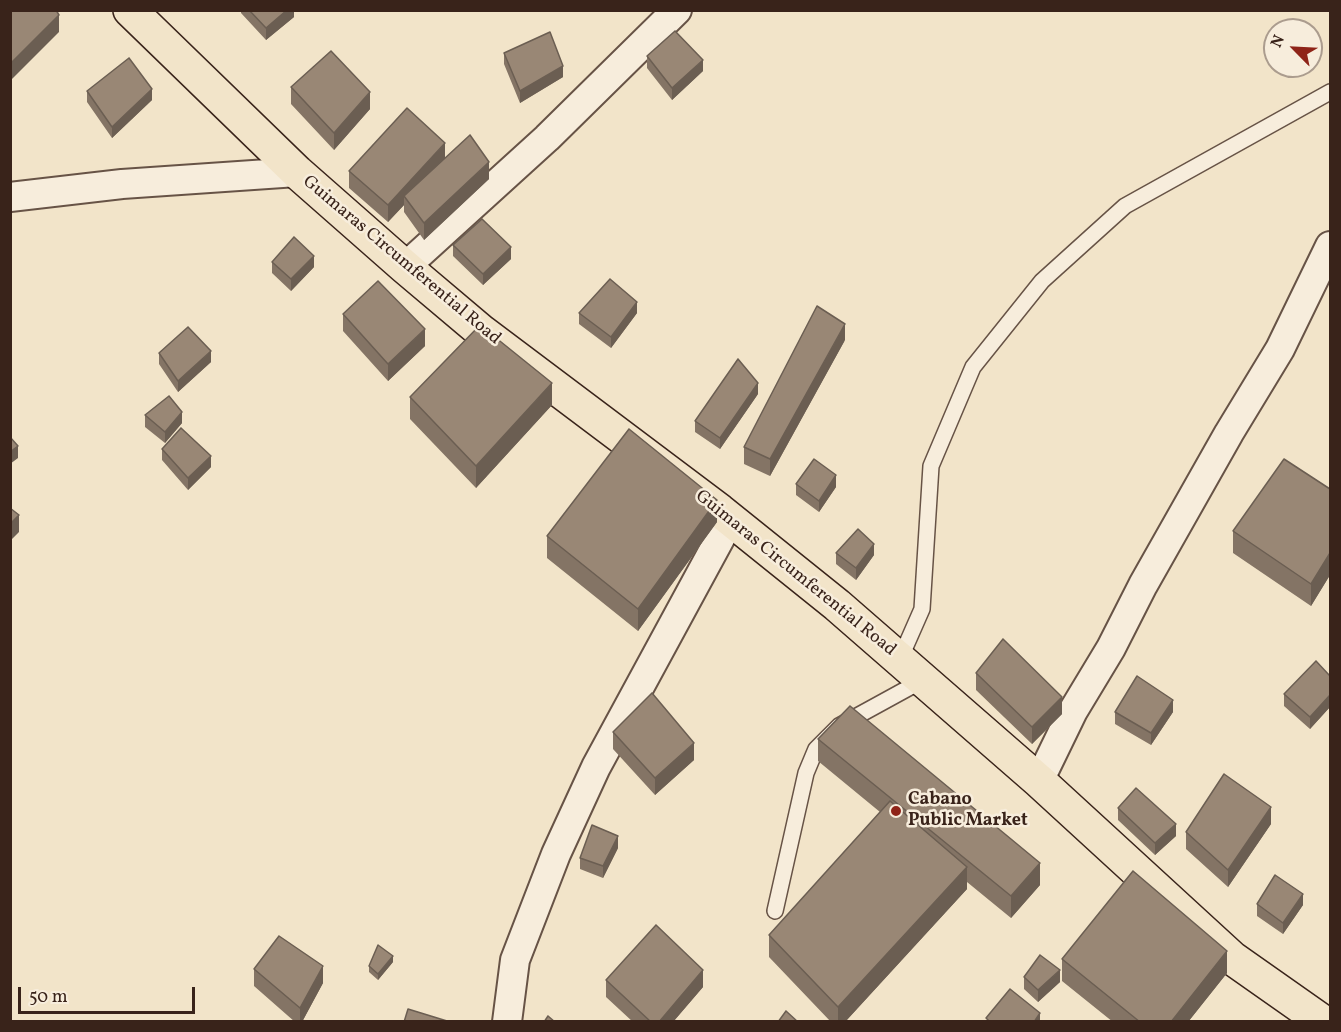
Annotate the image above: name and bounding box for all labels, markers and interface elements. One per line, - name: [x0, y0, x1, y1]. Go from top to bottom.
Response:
- north arrow: [1263, 18, 1323, 78]
- text: N: [1266, 32, 1291, 51]
- street label: Guimaras Circumferential Road: [297, 172, 505, 350]
- street label: Guimaras Circumferential Road: [690, 486, 900, 662]
- place label: Cabano Public Market: [908, 790, 1028, 832]
- marker: Cabano Public Market: [889, 804, 903, 818]
- scale bar: [21, 975, 198, 1013]
- text: 50 m: [29, 985, 68, 1010]

